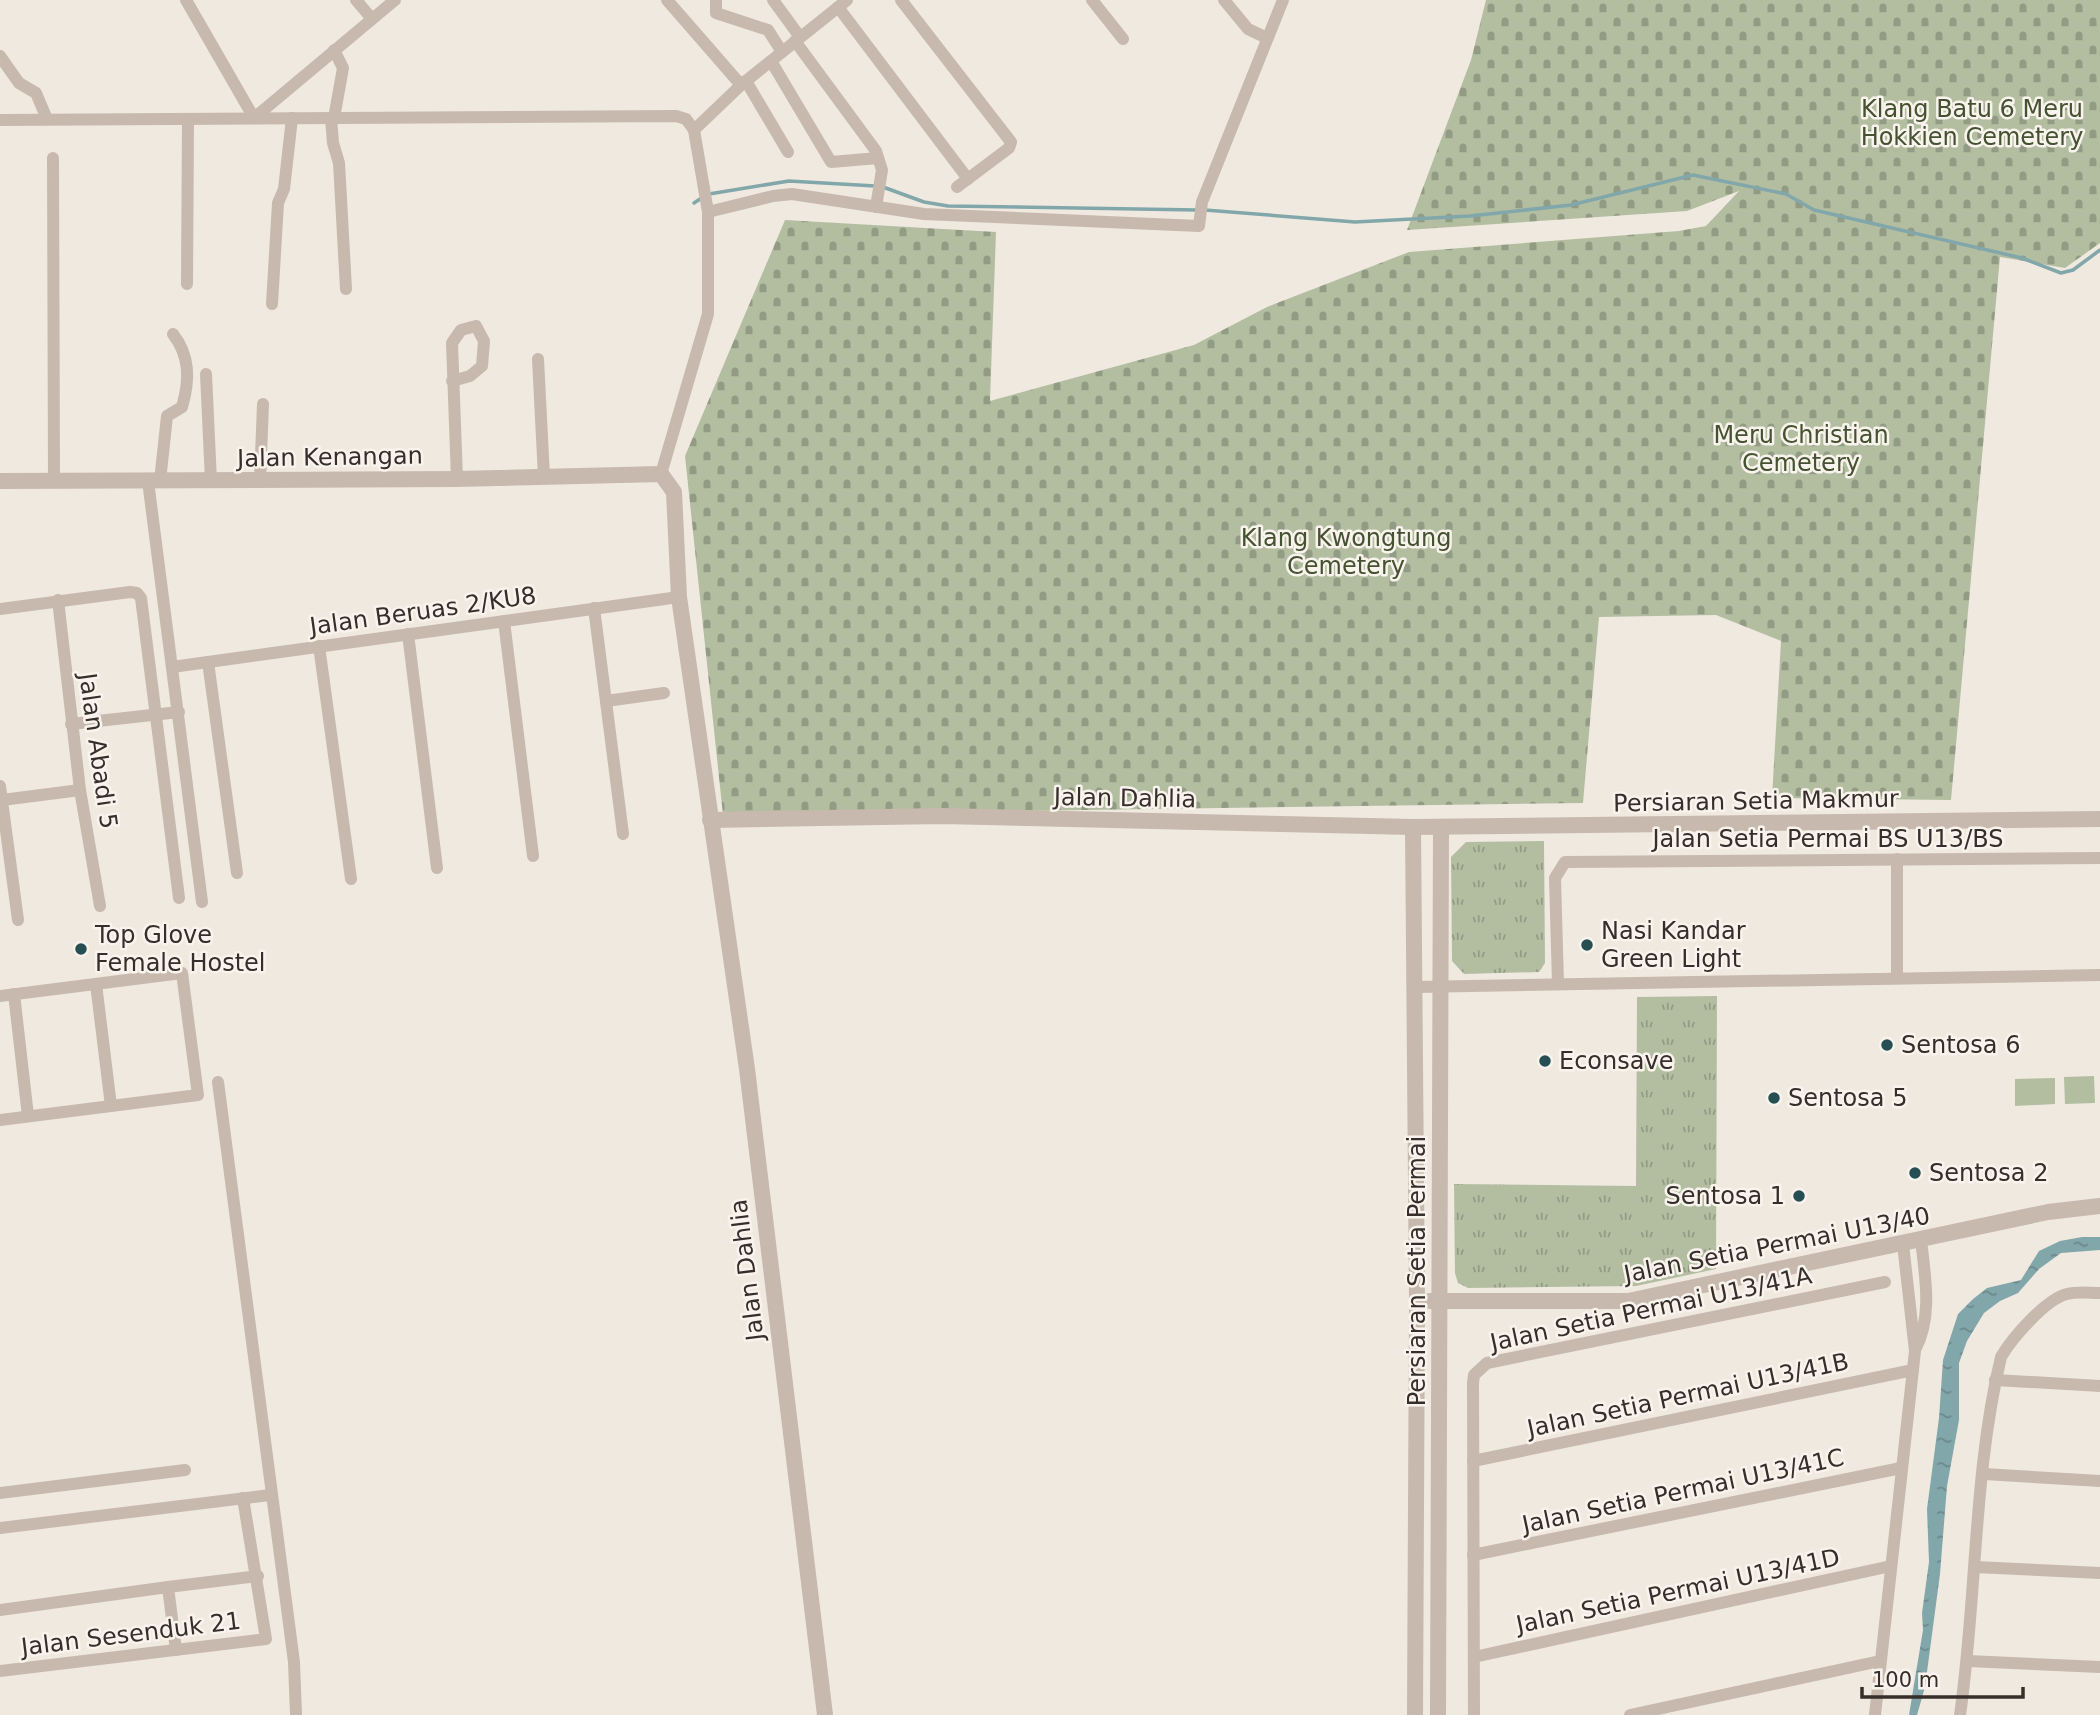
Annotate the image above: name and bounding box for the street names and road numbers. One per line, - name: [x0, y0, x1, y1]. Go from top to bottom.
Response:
- street label: Jalan Kenangan: [235, 441, 423, 473]
- street label: Jalan Beruas 2/KU8: [306, 581, 538, 641]
- street label: Jalan Abadi 5: [73, 669, 123, 831]
- street label: Jalan Dahlia: [1052, 783, 1196, 813]
- street label: Persiaran Setia Makmur: [1613, 785, 1899, 817]
- street label: Jalan Setia Permai BS U13/BS: [1651, 825, 2004, 853]
- street label: Persiaran Setia Permai: [1403, 1136, 1431, 1406]
- street label: Jalan Dahlia: [724, 1198, 770, 1344]
- street label: Jalan Setia Permai U13/40: [1620, 1202, 1932, 1289]
- street label: Jalan Setia Permai U13/41A: [1486, 1261, 1815, 1357]
- street label: Jalan Setia Permai U13/41B: [1523, 1347, 1851, 1443]
- street label: Jalan Setia Permai U13/41C: [1518, 1443, 1846, 1539]
- street label: Jalan Setia Permai U13/41D: [1512, 1543, 1842, 1639]
- street label: Jalan Sesenduk 21: [18, 1607, 242, 1662]

